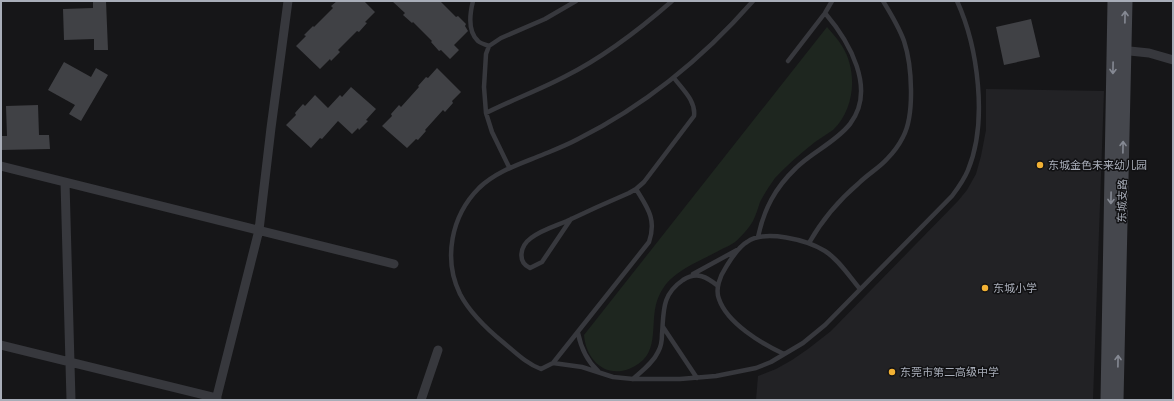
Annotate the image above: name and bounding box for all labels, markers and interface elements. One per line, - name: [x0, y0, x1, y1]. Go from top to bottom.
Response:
- one-way arrow: [1121, 11, 1129, 24]
- one-way arrow: [1109, 61, 1117, 74]
- one-way arrow: [1119, 141, 1126, 154]
- place label: 东城金色未来幼儿园: [1048, 158, 1147, 173]
- marker: 东城金色未来幼儿园: [1035, 160, 1045, 170]
- street label: 东城支路: [1115, 179, 1130, 223]
- one-way arrow: [1107, 191, 1115, 204]
- place label: 东城小学: [993, 281, 1037, 296]
- marker: 东城小学: [980, 283, 990, 293]
- one-way arrow: [1114, 355, 1122, 368]
- place label: 东莞市第二高级中学: [900, 365, 999, 380]
- marker: 东莞市第二高级中学: [887, 367, 897, 377]

